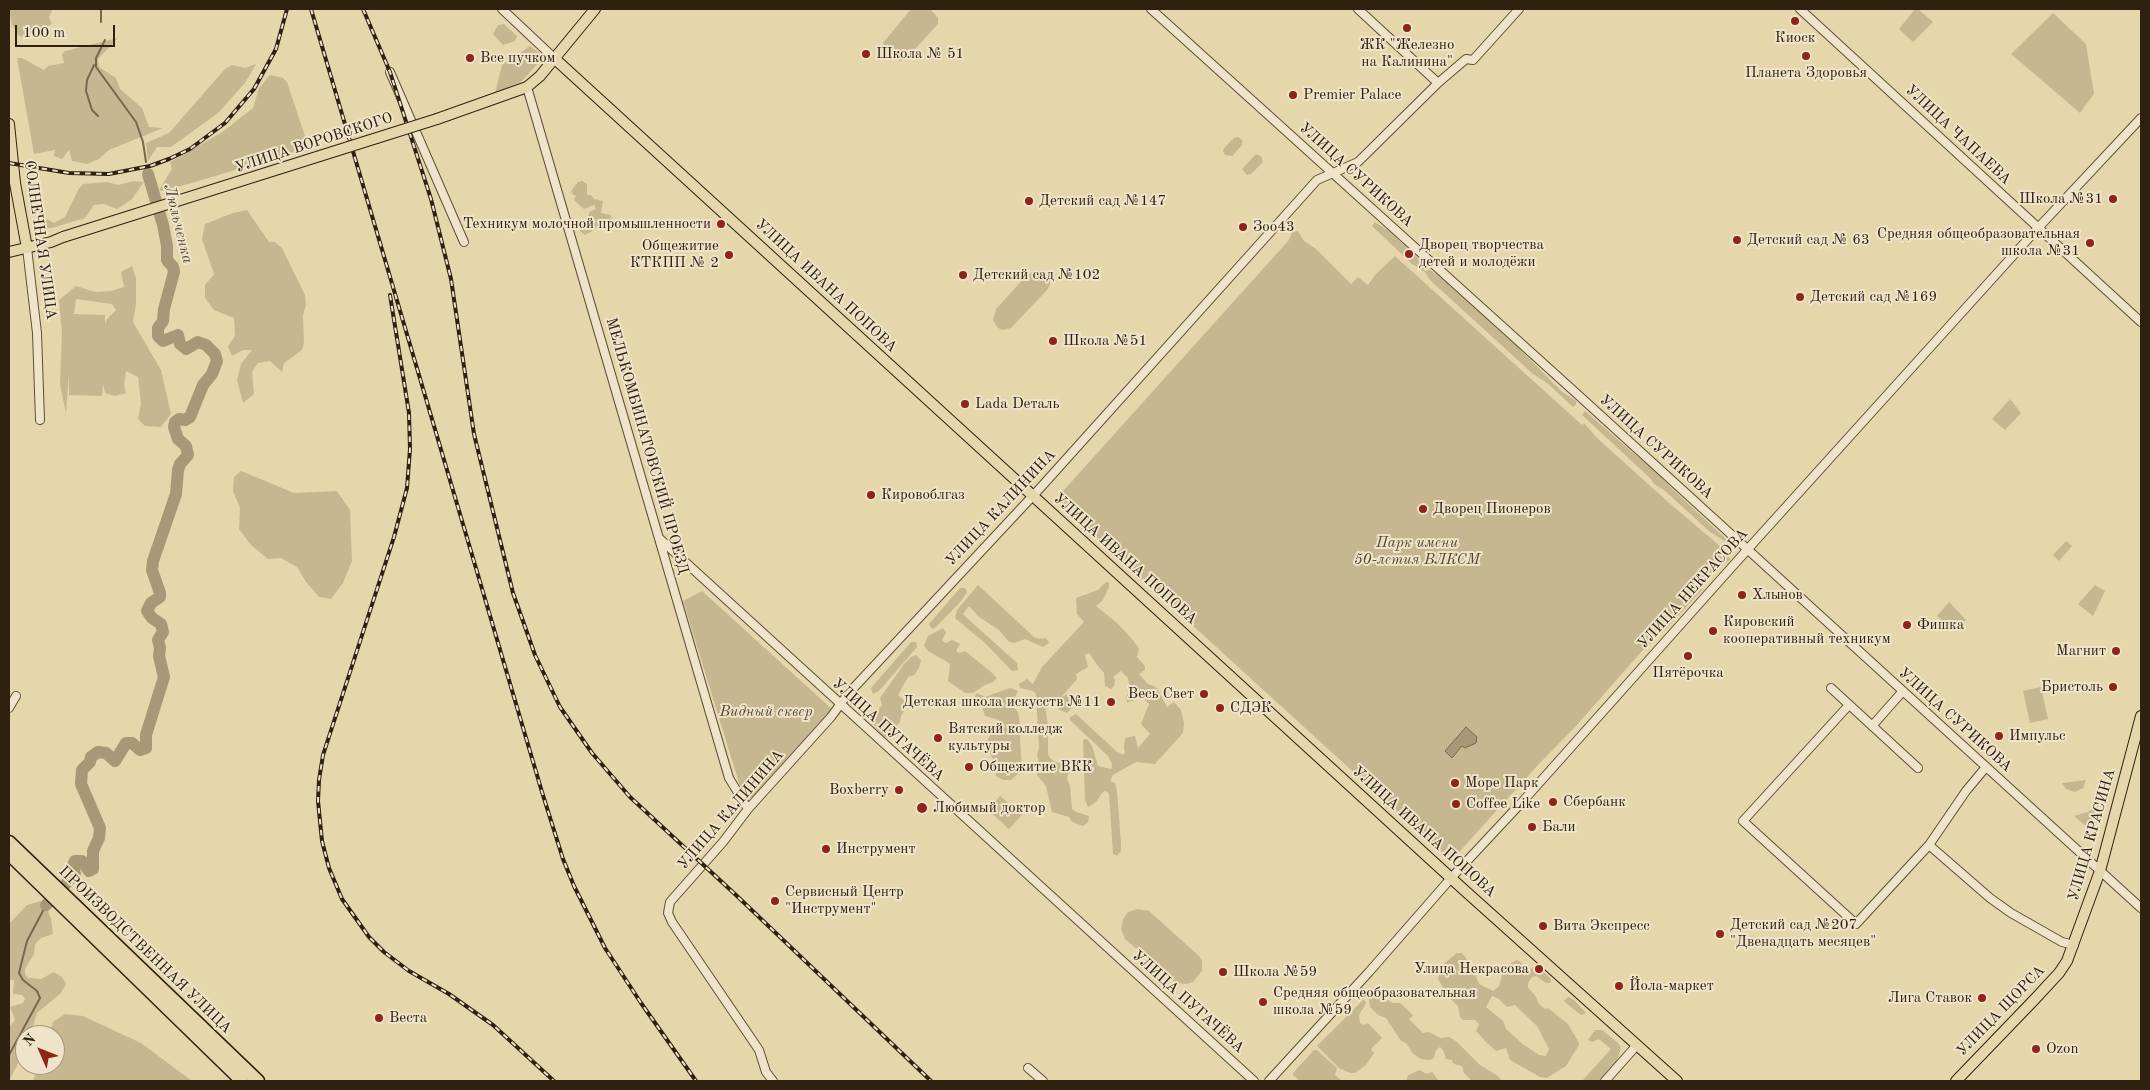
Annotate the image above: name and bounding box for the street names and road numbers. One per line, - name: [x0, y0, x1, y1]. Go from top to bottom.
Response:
- street label: УЛИЦА ЧАПАЕВА: [1901, 81, 2015, 189]
- street label: УЛИЦА ВОРОВСКОГО: [233, 109, 395, 177]
- street label: УЛИЦА СУРИКОВА: [1295, 119, 1417, 231]
- street label: СОЛНЕЧНАЯ УЛИЦА: [20, 159, 60, 321]
- street label: УЛИЦА ИВАНА ПОПОВА: [751, 216, 901, 356]
- street label: МЕЛЬКОМБИНАТОВСКИЙ ПРОЕЗД: [602, 316, 692, 576]
- street label: УЛИЦА СУРИКОВА: [1595, 391, 1717, 503]
- street label: УЛИЦА КАЛИНИНА: [942, 446, 1060, 570]
- street label: УЛИЦА ИВАНА ПОПОВА: [1049, 490, 1201, 628]
- street label: УЛИЦА НЕКРАСОВА: [1634, 525, 1752, 653]
- street label: УЛИЦА СУРИКОВА: [1894, 664, 2016, 776]
- street label: УЛИЦА ПУГАЧЁВА: [828, 675, 948, 785]
- street label: УЛИЦА КАЛИНИНА: [674, 746, 788, 874]
- street label: УЛИЦА ИВАНА ПОПОВА: [1348, 763, 1500, 901]
- street label: УЛИЦА КРАСИНА: [2064, 767, 2120, 903]
- street label: ПРОИЗВОДСТВЕННАЯ УЛИЦА: [55, 862, 235, 1038]
- street label: УЛИЦА ПУГАЧЁВА: [1128, 947, 1248, 1057]
- street label: УЛИЦА ЩОРСА: [1953, 962, 2049, 1060]

